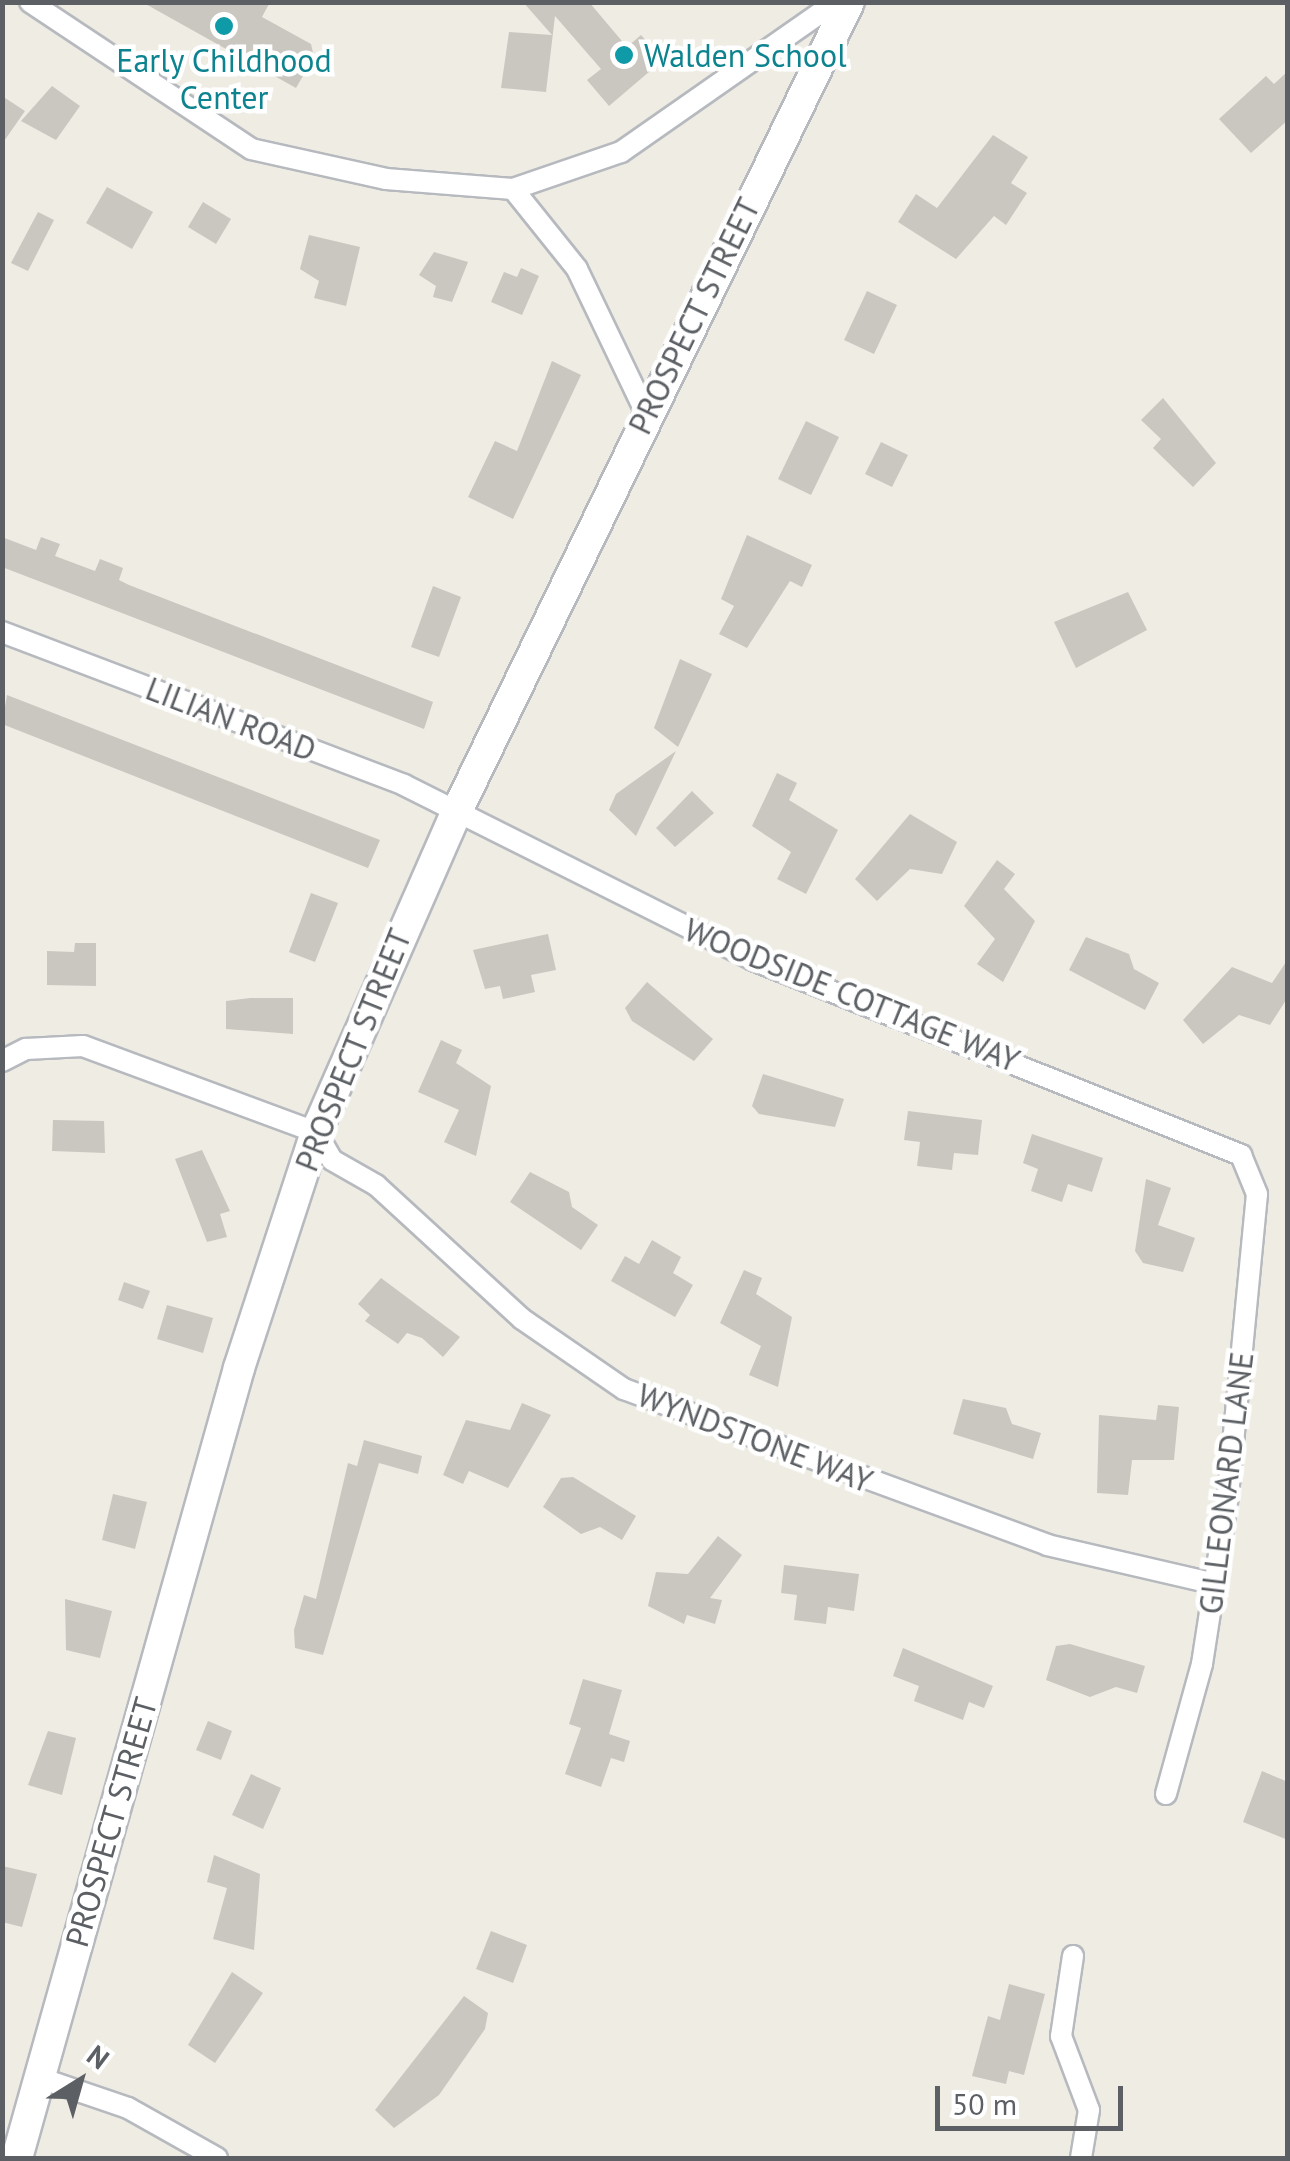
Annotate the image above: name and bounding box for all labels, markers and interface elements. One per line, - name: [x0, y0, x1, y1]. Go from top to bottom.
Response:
- marker: Early Childhood Center: [213, 15, 235, 37]
- place label: Walden School: [644, 36, 846, 74]
- place label: Early Childhood Center: [116, 42, 332, 117]
- marker: Walden School: [613, 44, 635, 66]
- street label: PROSPECT STREET: [620, 191, 768, 441]
- street label: LILIAN ROAD: [141, 669, 321, 769]
- street label: WOODSIDE COTTAGE WAY: [679, 910, 1025, 1080]
- street label: PROSPECT STREET: [287, 923, 419, 1177]
- street label: GILLEONARD LANE: [1191, 1350, 1261, 1616]
- street label: WYNDSTONE WAY: [632, 1375, 878, 1501]
- street label: PROSPECT STREET: [57, 1692, 165, 1952]
- north arrow: [30, 2031, 130, 2131]
- text: N: [80, 2036, 117, 2077]
- scale bar: [940, 2066, 1128, 2128]
- text: 50 m: [952, 2084, 1017, 2123]

